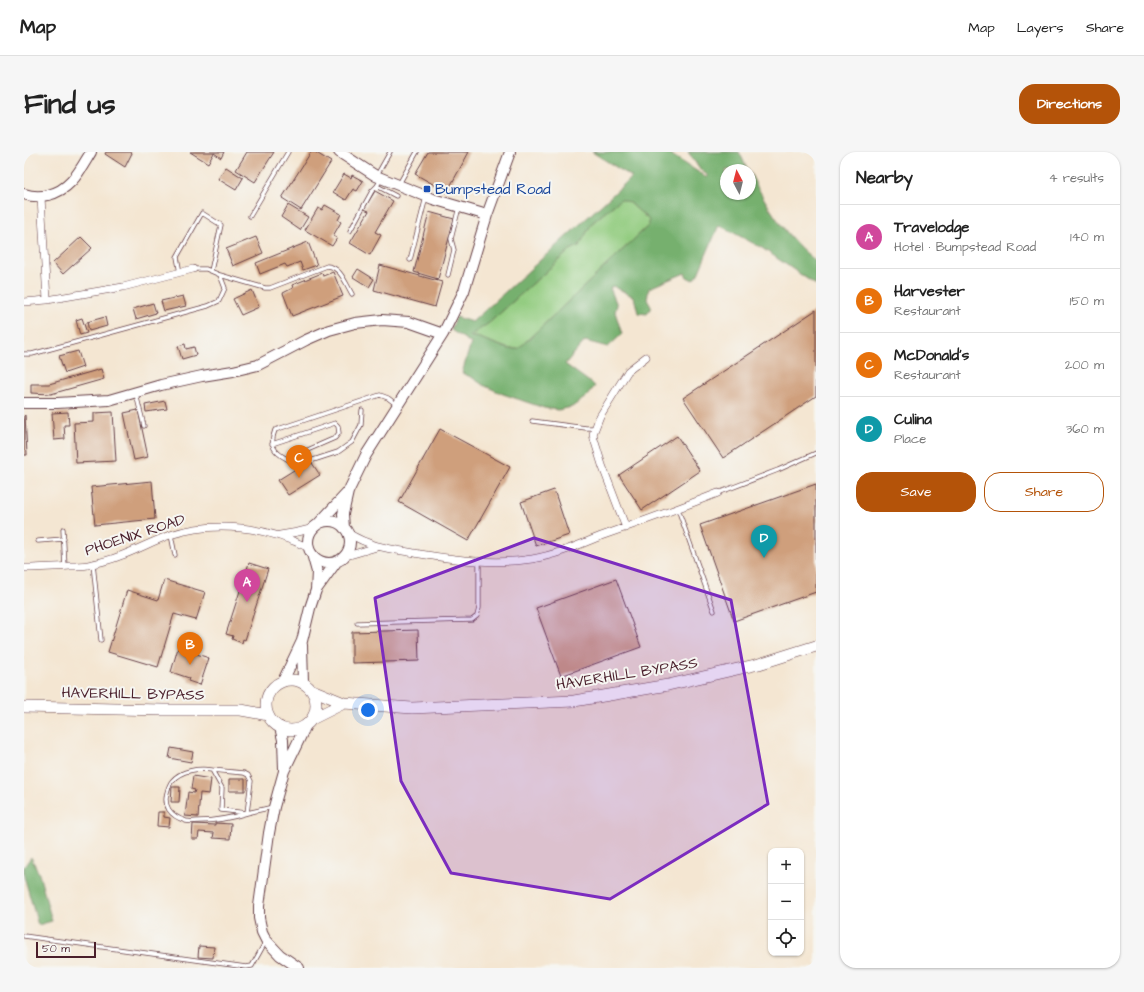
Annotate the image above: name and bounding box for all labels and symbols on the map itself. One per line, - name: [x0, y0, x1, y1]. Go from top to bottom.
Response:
- north arrow: [720, 164, 756, 200]
- place label: Bumpstead Road: [435, 179, 551, 200]
- marker: Bumpstead Road: [422, 184, 432, 194]
- pin: C: [286, 445, 312, 478]
- street label: PHOENIX ROAD: [82, 509, 188, 561]
- pin: D: [751, 525, 777, 558]
- pin: A: [234, 569, 260, 602]
- pin: B: [177, 632, 203, 665]
- street label: HAVERHILL BYPASS: [555, 652, 700, 696]
- street label: HAVERHILL BYPASS: [61, 682, 205, 706]
- your location: [358, 700, 378, 720]
- scale bar: [36, 940, 96, 959]

